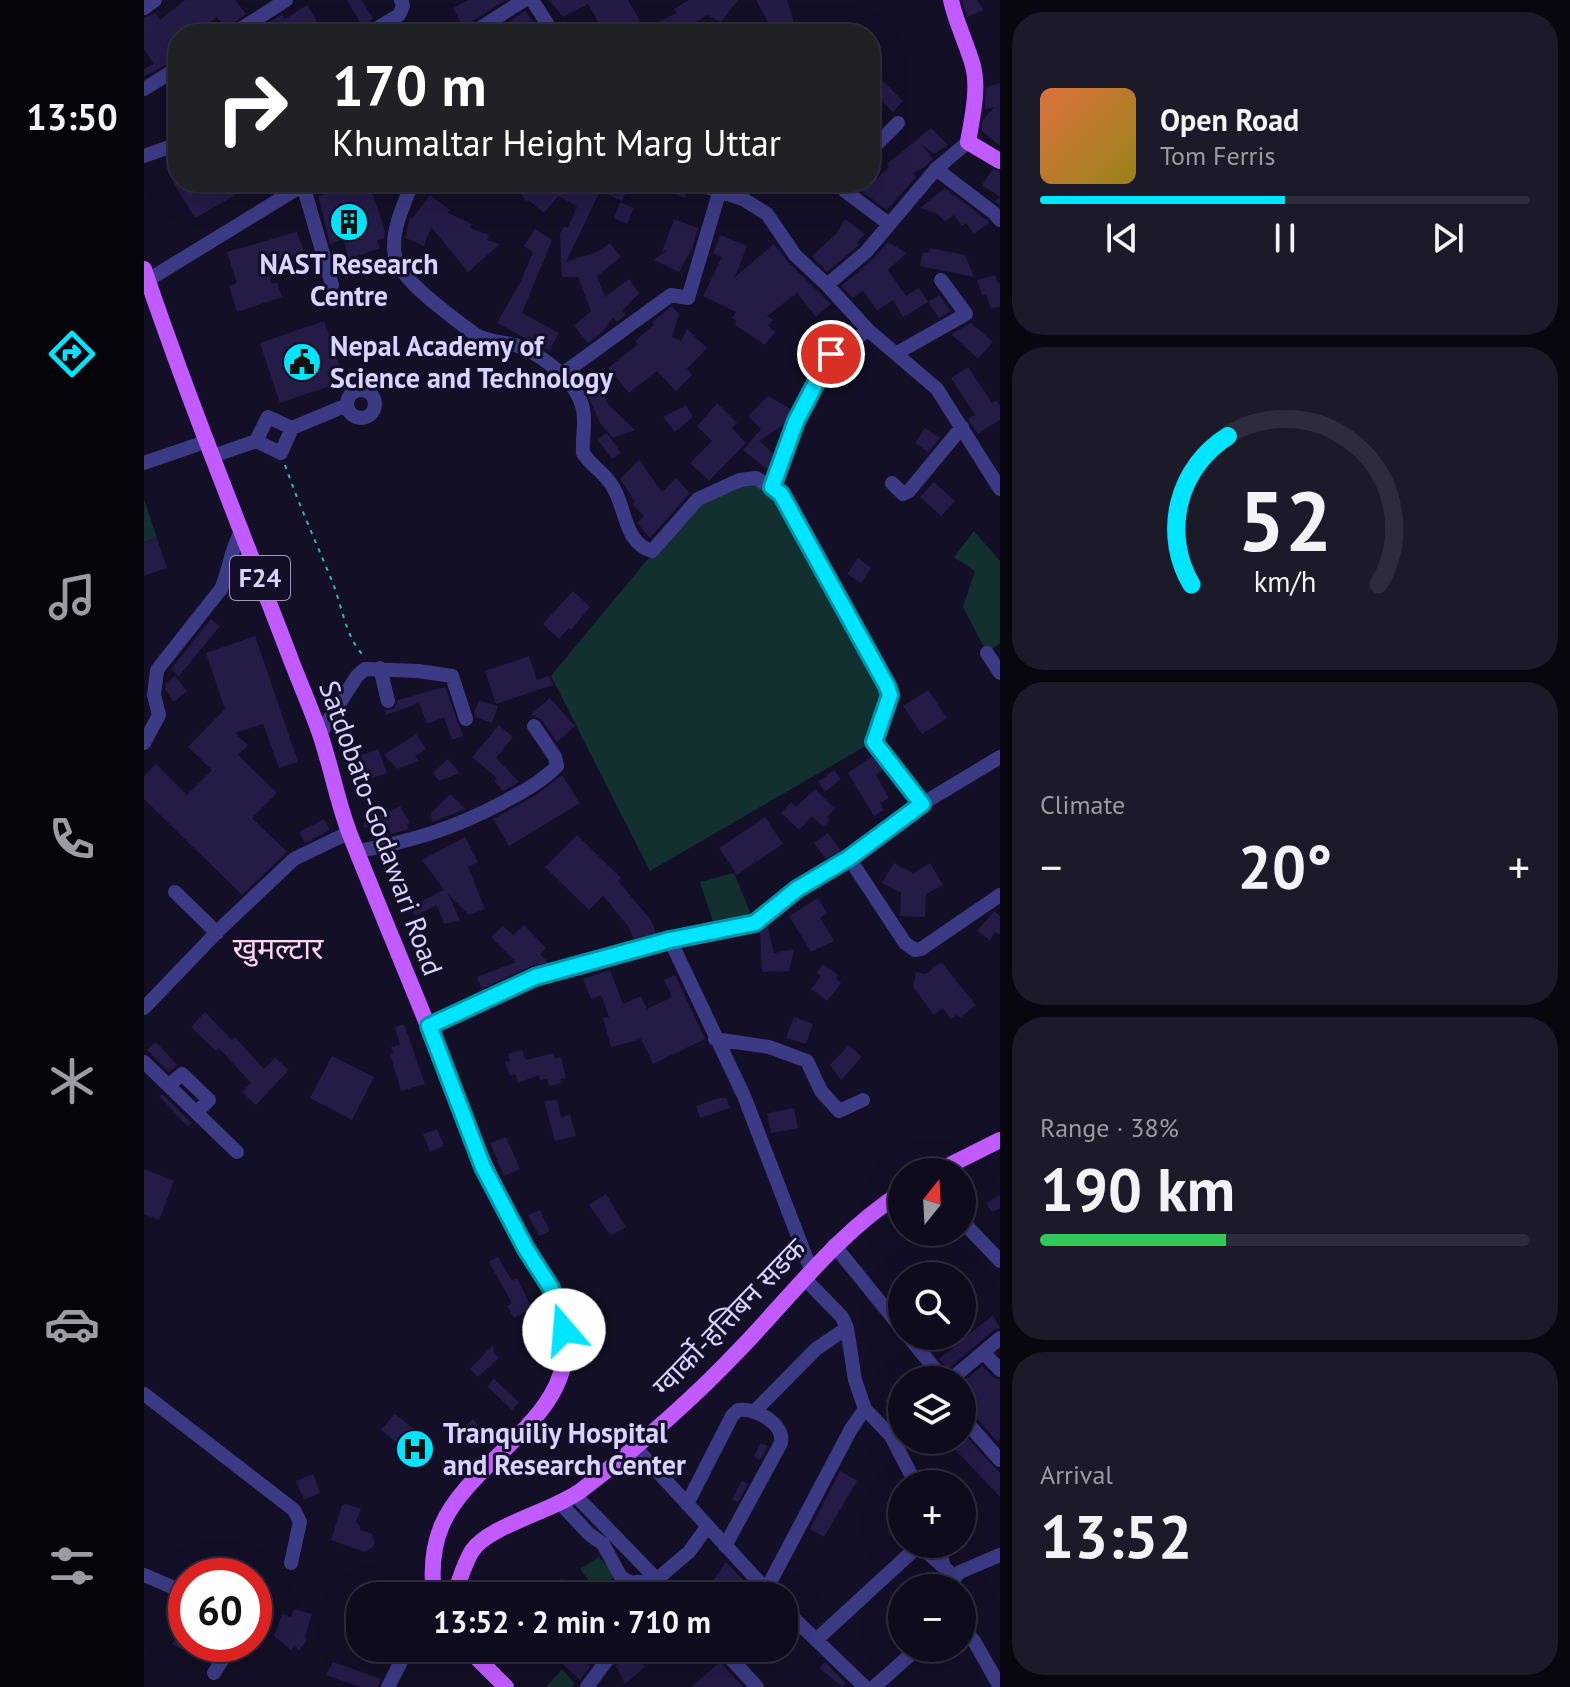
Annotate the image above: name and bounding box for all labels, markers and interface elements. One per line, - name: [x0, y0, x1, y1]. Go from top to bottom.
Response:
- text: 170 m: [332, 49, 487, 121]
- icon: right: [200, 56, 304, 160]
- text: 13:50: [26, 93, 118, 140]
- text: Open Road: [1160, 100, 1299, 139]
- text: Khumaltar Height Marg Uttar: [332, 119, 781, 166]
- text: Tom Ferris: [1160, 139, 1275, 172]
- building icon: NAST Research Centre: [328, 201, 370, 243]
- icon: previous: [1100, 216, 1144, 260]
- icon: pause: [1263, 216, 1307, 260]
- icon: next: [1426, 216, 1470, 260]
- place label: NAST Research Centre: [260, 245, 438, 314]
- pin: [797, 320, 865, 388]
- icon: directions: [44, 326, 100, 382]
- place label: Nepal Academy of Science and Technology: [330, 327, 614, 396]
- icon: arrive: [809, 332, 853, 376]
- public building icon: Nepal Academy of Science and Technology: [281, 341, 323, 383]
- text: 52: [1238, 465, 1332, 573]
- road number: F24: [230, 556, 290, 600]
- text: km/h: [1254, 563, 1316, 600]
- icon: music: [44, 569, 100, 625]
- street label: Satdobato-Godawari Road: [311, 675, 452, 980]
- text: Climate: [1040, 788, 1125, 821]
- icon: phone: [44, 811, 100, 867]
- text: 20°: [1238, 827, 1332, 905]
- text: −: [1040, 838, 1062, 895]
- text: +: [1508, 838, 1530, 895]
- district label: खुमल्टार: [233, 928, 324, 967]
- icon: climate: [44, 1053, 100, 1109]
- text: Range · 38%: [1040, 1111, 1179, 1144]
- text: 190 km: [1040, 1150, 1235, 1228]
- north arrow: [888, 1158, 976, 1246]
- map controls: [888, 1158, 976, 1662]
- street label: ग्वार्को-हत्तिबन सडक: [644, 1230, 814, 1403]
- button: search: [888, 1262, 976, 1350]
- position arrow: [522, 1288, 606, 1372]
- icon: car: [44, 1296, 100, 1352]
- button: layers: [888, 1366, 976, 1454]
- place label: Tranquiliy Hospital and Research Center: [443, 1414, 686, 1483]
- hospital icon: Tranquiliy Hospital and Research Center: [394, 1428, 436, 1470]
- text: Arrival: [1040, 1458, 1113, 1491]
- button: +: [888, 1470, 976, 1558]
- text: 13:52: [1040, 1497, 1192, 1575]
- icon: filters: [44, 1538, 100, 1594]
- speed limit sign: 60: [168, 1558, 272, 1662]
- button: −: [888, 1574, 976, 1662]
- text: 13:52 · 2 min · 710 m: [433, 1602, 711, 1641]

